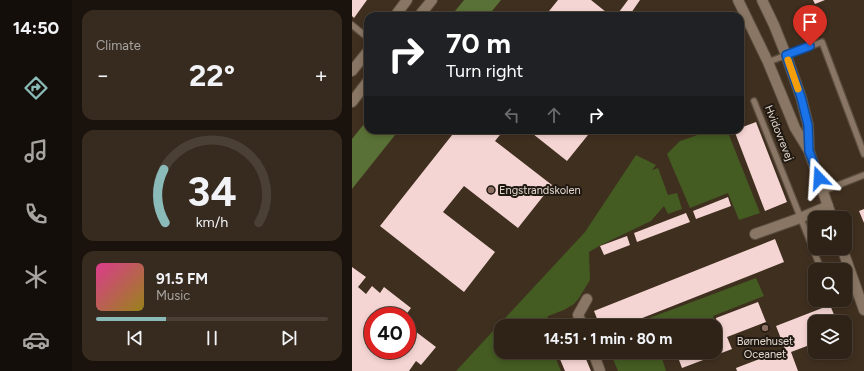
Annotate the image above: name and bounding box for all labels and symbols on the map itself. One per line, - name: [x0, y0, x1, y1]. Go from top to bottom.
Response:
- pin: [793, 5, 827, 46]
- street label: Hvidovrevej: [762, 103, 796, 163]
- position arrow: [798, 157, 840, 199]
- place label: Engstrandskolen: [499, 184, 581, 197]
- marker: Engstrandskolen: [486, 185, 496, 195]
- speed limit sign: 40: [364, 307, 416, 359]
- marker: Børnehuset Oceanet: [760, 323, 770, 333]
- place label: Børnehuset Oceanet: [737, 335, 793, 361]

